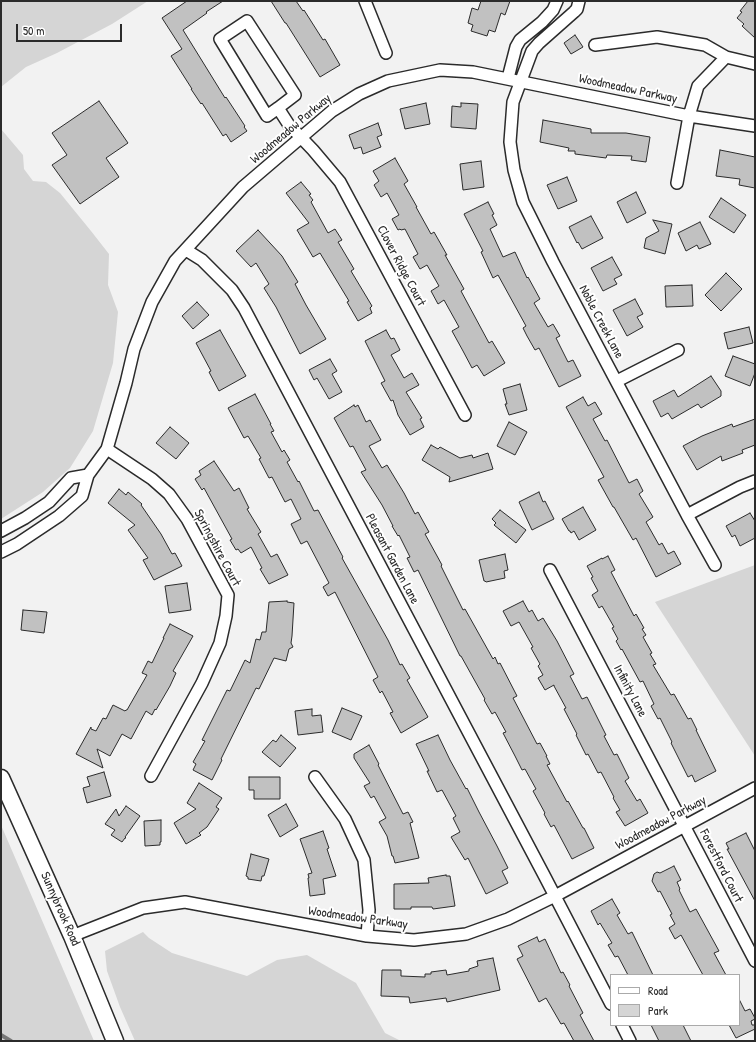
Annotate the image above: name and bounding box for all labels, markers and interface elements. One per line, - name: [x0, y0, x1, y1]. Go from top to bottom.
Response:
- scale bar: [18, 16, 124, 42]
- text: 50 m: [23, 22, 44, 39]
- street label: Woodmeadow Parkway: [577, 71, 679, 107]
- street label: Woodmeadow Parkway: [248, 91, 334, 167]
- street label: Clover Ridge Court: [373, 223, 429, 309]
- street label: Noble Creek Lane: [575, 283, 627, 361]
- street label: Springshire Court: [190, 507, 244, 589]
- street label: Pleasant Garden Lane: [362, 511, 422, 607]
- street label: Infinity Lane: [610, 662, 650, 720]
- street label: Woodmeadow Parkway: [613, 793, 709, 853]
- street label: Forestford Court: [696, 827, 746, 905]
- street label: Sunnybrook Road: [37, 870, 83, 948]
- street label: Woodmeadow Parkway: [307, 903, 409, 933]
- legend: [610, 974, 740, 1026]
- text: Road: [648, 982, 668, 999]
- text: Park: [648, 1002, 668, 1019]

